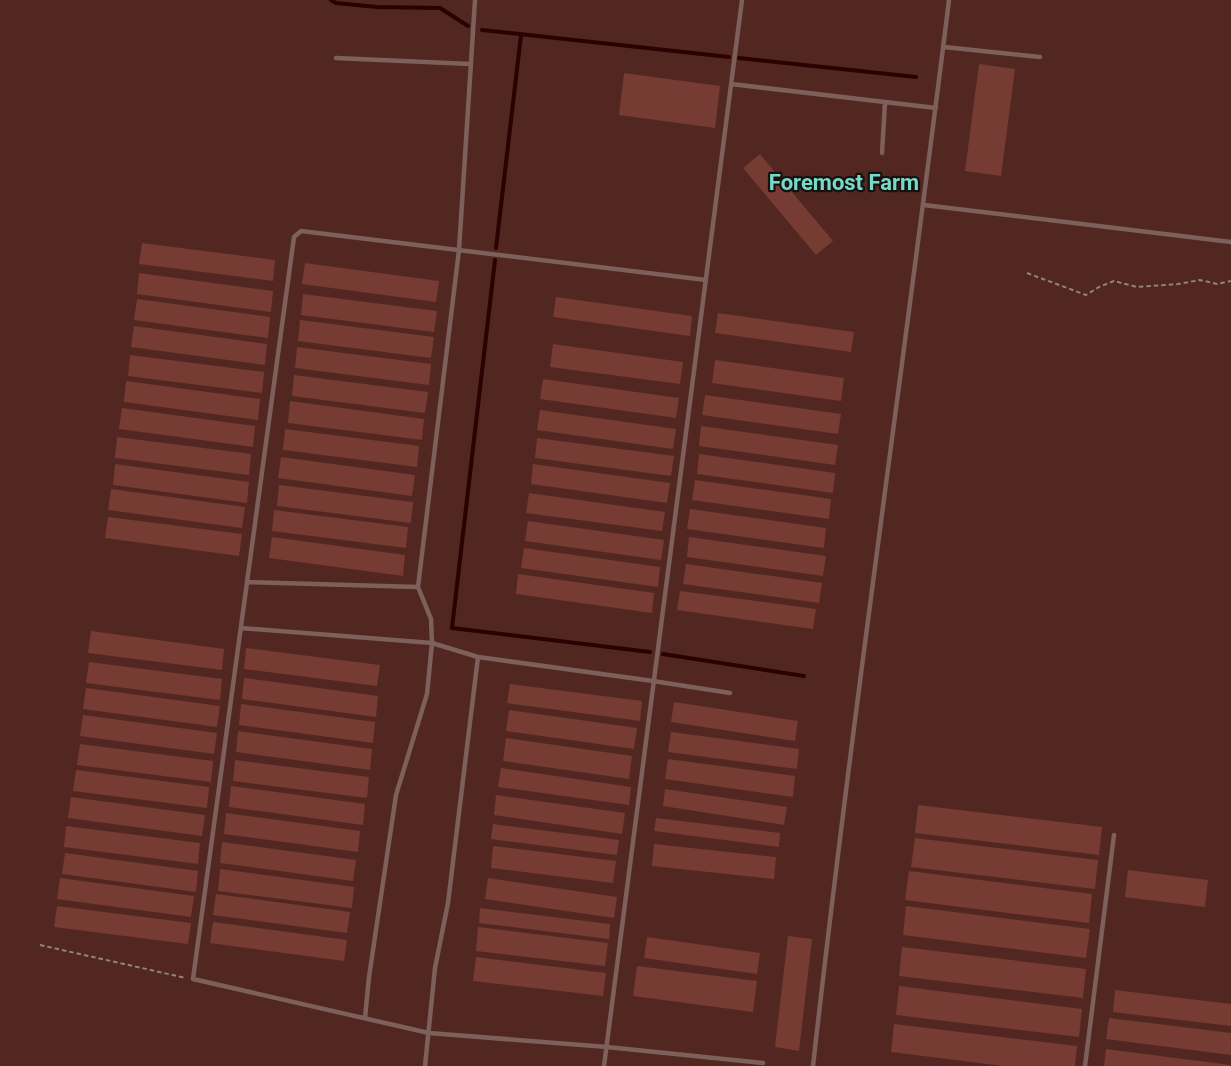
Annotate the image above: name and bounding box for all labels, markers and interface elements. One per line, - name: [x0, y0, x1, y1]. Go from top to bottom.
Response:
- district label: Foremost Farm: [769, 170, 919, 195]

